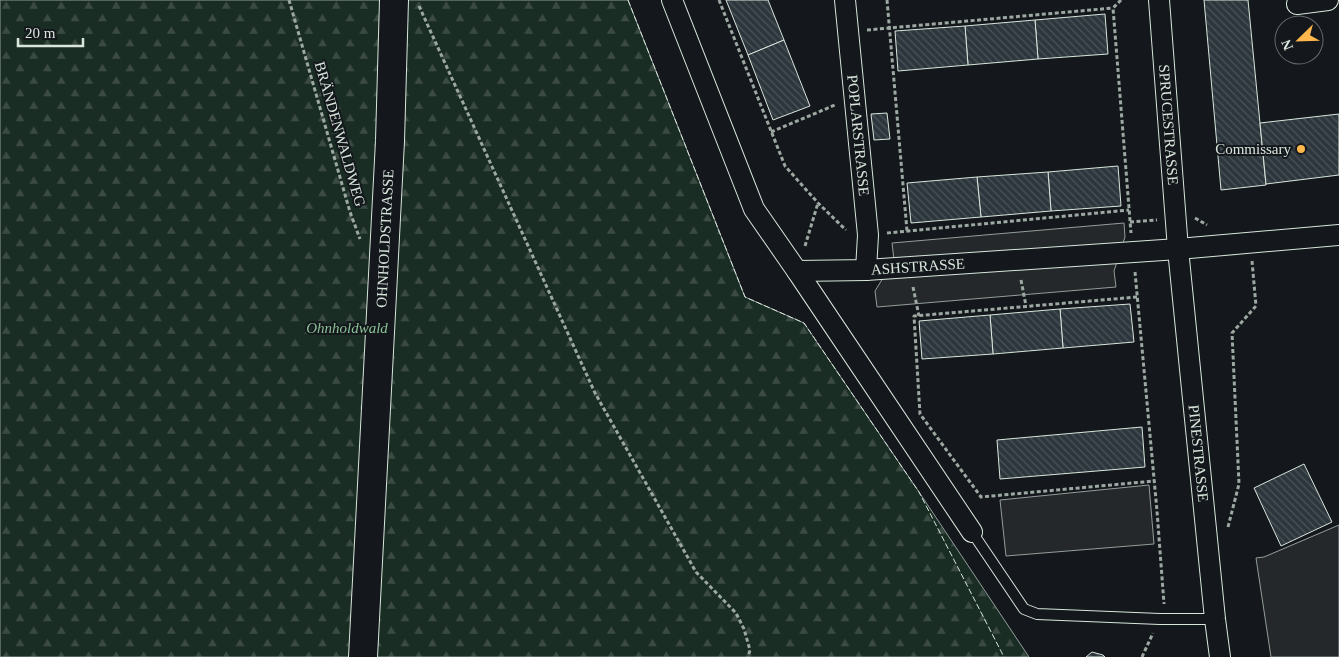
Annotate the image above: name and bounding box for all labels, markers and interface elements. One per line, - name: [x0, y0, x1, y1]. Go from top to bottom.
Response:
- scale bar: [18, 15, 82, 47]
- north arrow: [1274, 15, 1324, 65]
- text: 20 m: [25, 25, 56, 41]
- text: N: [1279, 37, 1296, 52]
- street label: BRÄNDENWALDWEG: [312, 60, 368, 208]
- street label: SPRUCESTRASSE: [1156, 64, 1181, 186]
- street label: POPLARSTRASSE: [844, 74, 872, 197]
- place label: Commissary: [1215, 141, 1291, 157]
- marker: Commissary: [1295, 143, 1307, 155]
- street label: OHNHOLDSTRASSE: [373, 169, 397, 308]
- street label: ASHSTRASSE: [870, 255, 965, 278]
- park label: Ohnholdwald: [306, 320, 388, 336]
- street label: PINESTRASSE: [1186, 404, 1211, 503]

